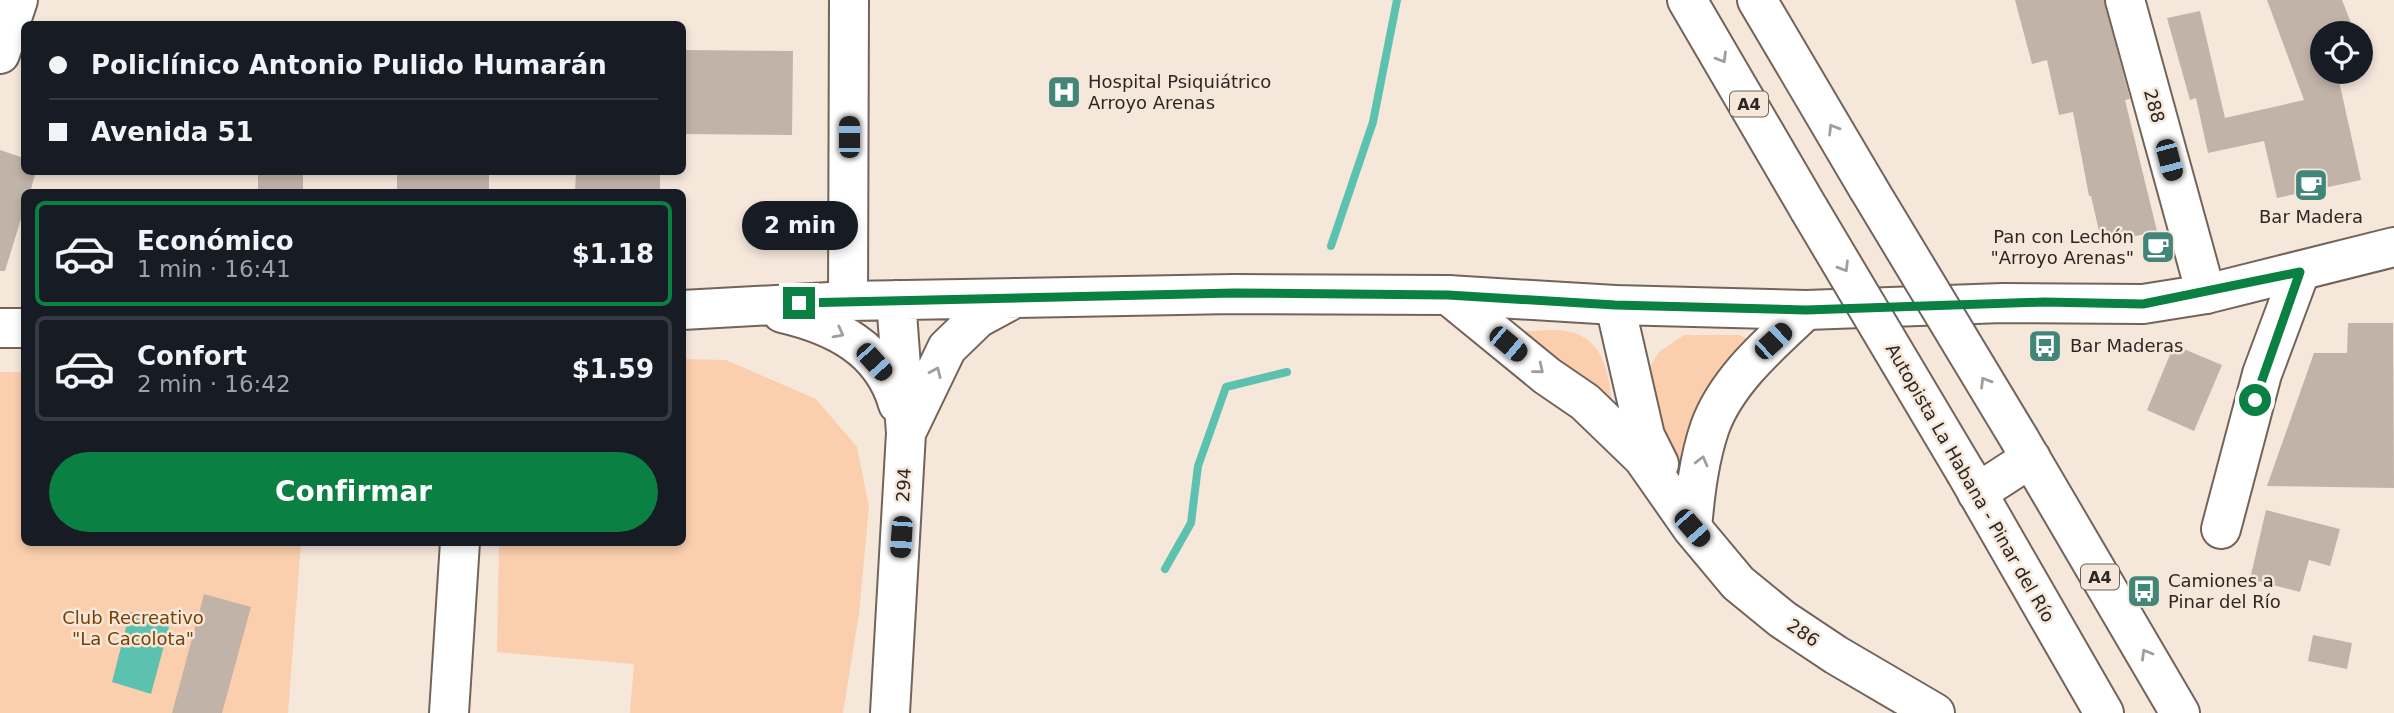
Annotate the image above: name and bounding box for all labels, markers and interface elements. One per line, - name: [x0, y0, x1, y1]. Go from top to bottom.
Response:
- map controls: [2310, 21, 2373, 84]
- button: locate: [2310, 21, 2373, 84]
- text: Policlínico Antonio Pulido Humarán: [91, 50, 607, 80]
- one-way arrow: [1714, 51, 1727, 64]
- place label: Hospital Psiquiátrico Arroyo Arenas: [1088, 71, 1271, 113]
- hospital icon: Hospital Psiquiátrico Arroyo Arenas: [1045, 73, 1083, 111]
- street label: 288: [2140, 87, 2169, 125]
- road number: A4: [1730, 92, 1768, 116]
- car: [839, 116, 860, 158]
- text: Avenida 51: [91, 117, 254, 147]
- one-way arrow: [1829, 124, 1842, 137]
- car: [2154, 137, 2185, 183]
- cafe icon: Bar Madera: [2292, 166, 2330, 204]
- callout: 2 min: [741, 202, 857, 250]
- place label: Bar Madera: [2259, 206, 2363, 227]
- text: 2 min: [764, 212, 836, 238]
- icon: car: [53, 222, 116, 285]
- text: Económico: [137, 226, 294, 256]
- place label: Pan con Lechón "Arroyo Arenas": [1990, 226, 2134, 268]
- cafe icon: Pan con Lechón "Arroyo Arenas": [2139, 228, 2177, 266]
- text: $1.18: [572, 239, 654, 269]
- text: 1 min · 16:41: [137, 256, 291, 282]
- one-way arrow: [1835, 260, 1848, 273]
- route end: [783, 287, 815, 319]
- car: [1751, 319, 1796, 363]
- car: [1486, 322, 1531, 366]
- one-way arrow: [831, 325, 844, 338]
- bus stop icon: Bar Maderas: [2026, 327, 2064, 365]
- place label: Bar Maderas: [2070, 335, 2183, 356]
- icon: car: [53, 337, 116, 400]
- car: [853, 339, 896, 385]
- street label: Autopista La Habana - Pinar del Río: [1882, 340, 2059, 626]
- text: Confort: [137, 341, 247, 371]
- text: $1.59: [572, 354, 654, 384]
- one-way arrow: [1530, 361, 1543, 373]
- one-way arrow: [928, 367, 942, 379]
- text: 2 min · 16:42: [137, 371, 291, 397]
- one-way arrow: [1981, 376, 1994, 389]
- route start: [2239, 384, 2271, 416]
- button: Confirmar: [49, 452, 658, 532]
- one-way arrow: [1694, 455, 1708, 467]
- street label: 294: [892, 467, 915, 503]
- car: [1671, 505, 1714, 551]
- car: [890, 515, 913, 559]
- road number: A4: [2081, 564, 2119, 590]
- place label: Camiones a Pinar del Río: [2168, 570, 2281, 612]
- bus stop icon: Camiones a Pinar del Río: [2125, 572, 2163, 610]
- park label: Club Recreativo "La Cacolota": [62, 607, 204, 649]
- street label: 286: [1783, 614, 1823, 651]
- one-way arrow: [2141, 649, 2154, 662]

